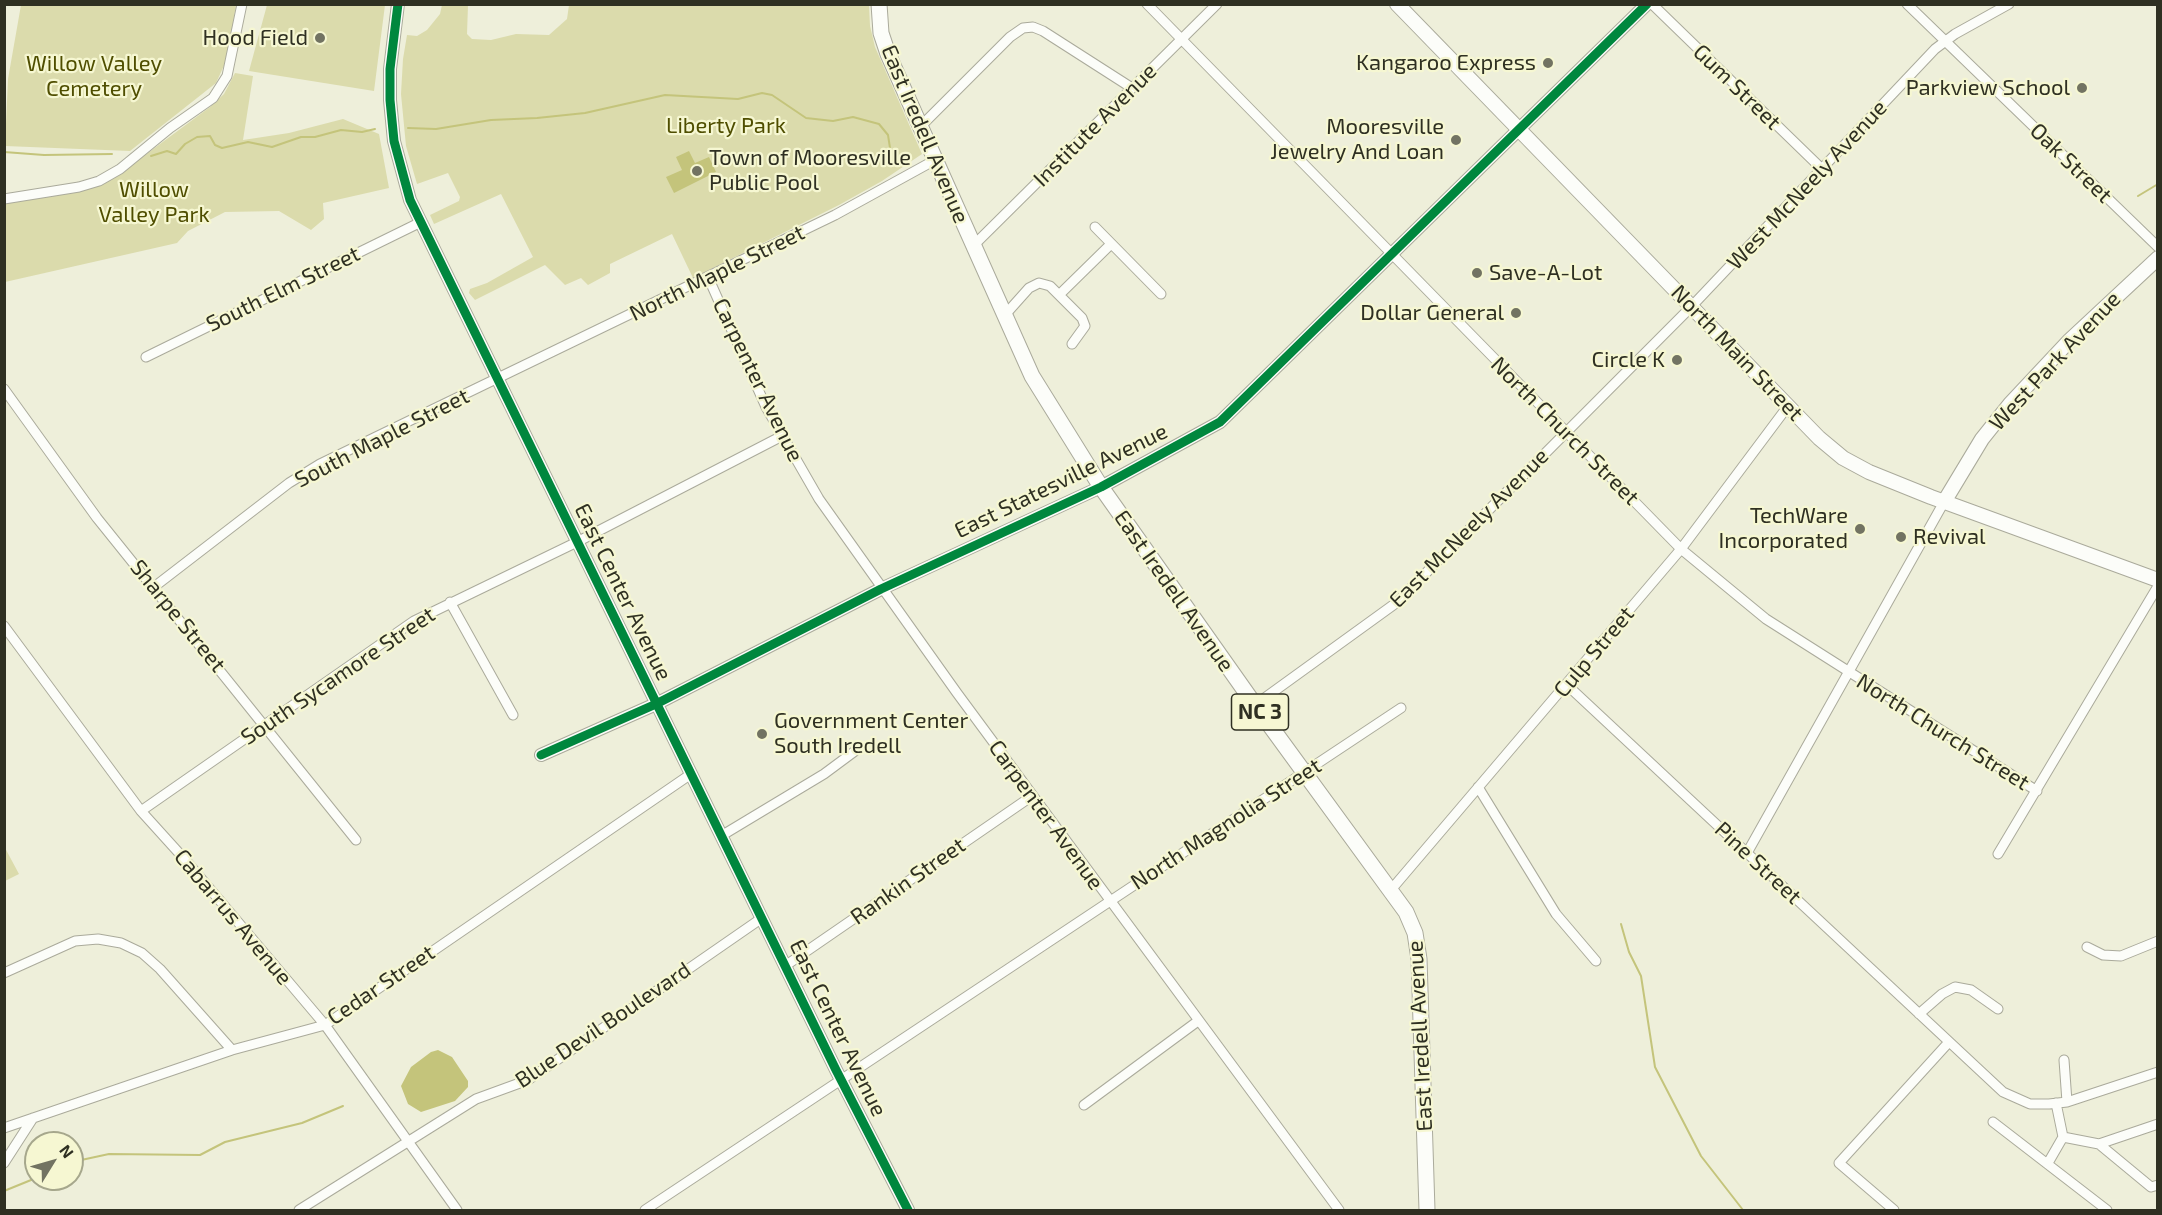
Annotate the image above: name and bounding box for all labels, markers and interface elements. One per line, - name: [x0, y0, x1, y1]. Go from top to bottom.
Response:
- place label: Hood Field: [203, 25, 308, 51]
- marker: Hood Field: [313, 31, 327, 45]
- street label: Gum Street: [1688, 39, 1786, 135]
- street label: East Iredell Avenue: [876, 41, 974, 227]
- place label: Kangaroo Express: [1356, 50, 1536, 76]
- park label: Willow Valley Cemetery: [26, 51, 162, 102]
- marker: Kangaroo Express: [1541, 56, 1555, 70]
- street label: Institute Avenue: [1028, 58, 1162, 192]
- place label: Parkview School: [1906, 75, 2070, 101]
- marker: Parkview School: [2075, 81, 2089, 95]
- street label: West McNeely Avenue: [1722, 95, 1892, 275]
- park label: Liberty Park: [666, 113, 786, 139]
- place label: Mooresville Jewelry And Loan: [1270, 114, 1444, 166]
- street label: Oak Street: [2024, 117, 2118, 209]
- marker: Mooresville Jewelry And Loan: [1449, 133, 1463, 147]
- place label: Town of Mooresville Public Pool: [709, 145, 911, 196]
- marker: Town of Mooresville Public Pool: [690, 164, 704, 178]
- park label: Willow Valley Park: [98, 177, 210, 228]
- street label: North Maple Street: [625, 219, 809, 327]
- street label: South Elm Street: [202, 240, 364, 338]
- place label: Save-A-Lot: [1489, 260, 1602, 286]
- marker: Save-A-Lot: [1470, 266, 1484, 280]
- street label: North Main Street: [1665, 280, 1809, 426]
- street label: West Park Avenue: [1984, 286, 2126, 436]
- street label: Carpenter Avenue: [707, 294, 809, 466]
- place label: Dollar General: [1360, 300, 1504, 326]
- marker: Dollar General: [1509, 306, 1523, 320]
- place label: Circle K: [1591, 347, 1665, 373]
- street label: North Church Street: [1485, 351, 1645, 511]
- marker: Circle K: [1670, 353, 1684, 367]
- street label: South Maple Street: [290, 383, 474, 493]
- street label: East Statesville Avenue: [950, 418, 1172, 544]
- street label: East McNeely Avenue: [1384, 443, 1554, 613]
- street label: East Center Avenue: [569, 499, 677, 685]
- place label: TechWare Incorporated: [1719, 503, 1848, 554]
- street label: East Iredell Avenue: [1108, 505, 1240, 677]
- marker: TechWare Incorporated: [1853, 522, 1867, 536]
- place label: Revival: [1913, 524, 1986, 550]
- marker: Revival: [1894, 530, 1908, 544]
- street label: Sharpe Street: [125, 555, 231, 677]
- street label: South Sycamore Street: [236, 601, 440, 751]
- street label: Culp Street: [1548, 601, 1640, 703]
- street label: North Church Street: [1852, 668, 2034, 796]
- road number: NC 3: [1232, 694, 1288, 730]
- place label: Government Center South Iredell: [774, 708, 968, 760]
- marker: Government Center South Iredell: [755, 727, 769, 741]
- street label: Carpenter Avenue: [983, 735, 1109, 895]
- street label: North Magnolia Street: [1126, 752, 1326, 896]
- street label: Pine Street: [1709, 816, 1807, 910]
- street label: Rankin Street: [846, 832, 970, 930]
- street label: Cabarrus Avenue: [169, 844, 297, 990]
- street label: East Center Avenue: [784, 935, 892, 1121]
- street label: Cedar Street: [322, 939, 440, 1031]
- street label: East Iredell Avenue: [1402, 940, 1438, 1132]
- street label: Blue Devil Boulevard: [510, 956, 696, 1094]
- north arrow: [24, 1131, 84, 1191]
- text: N: [56, 1141, 78, 1161]

